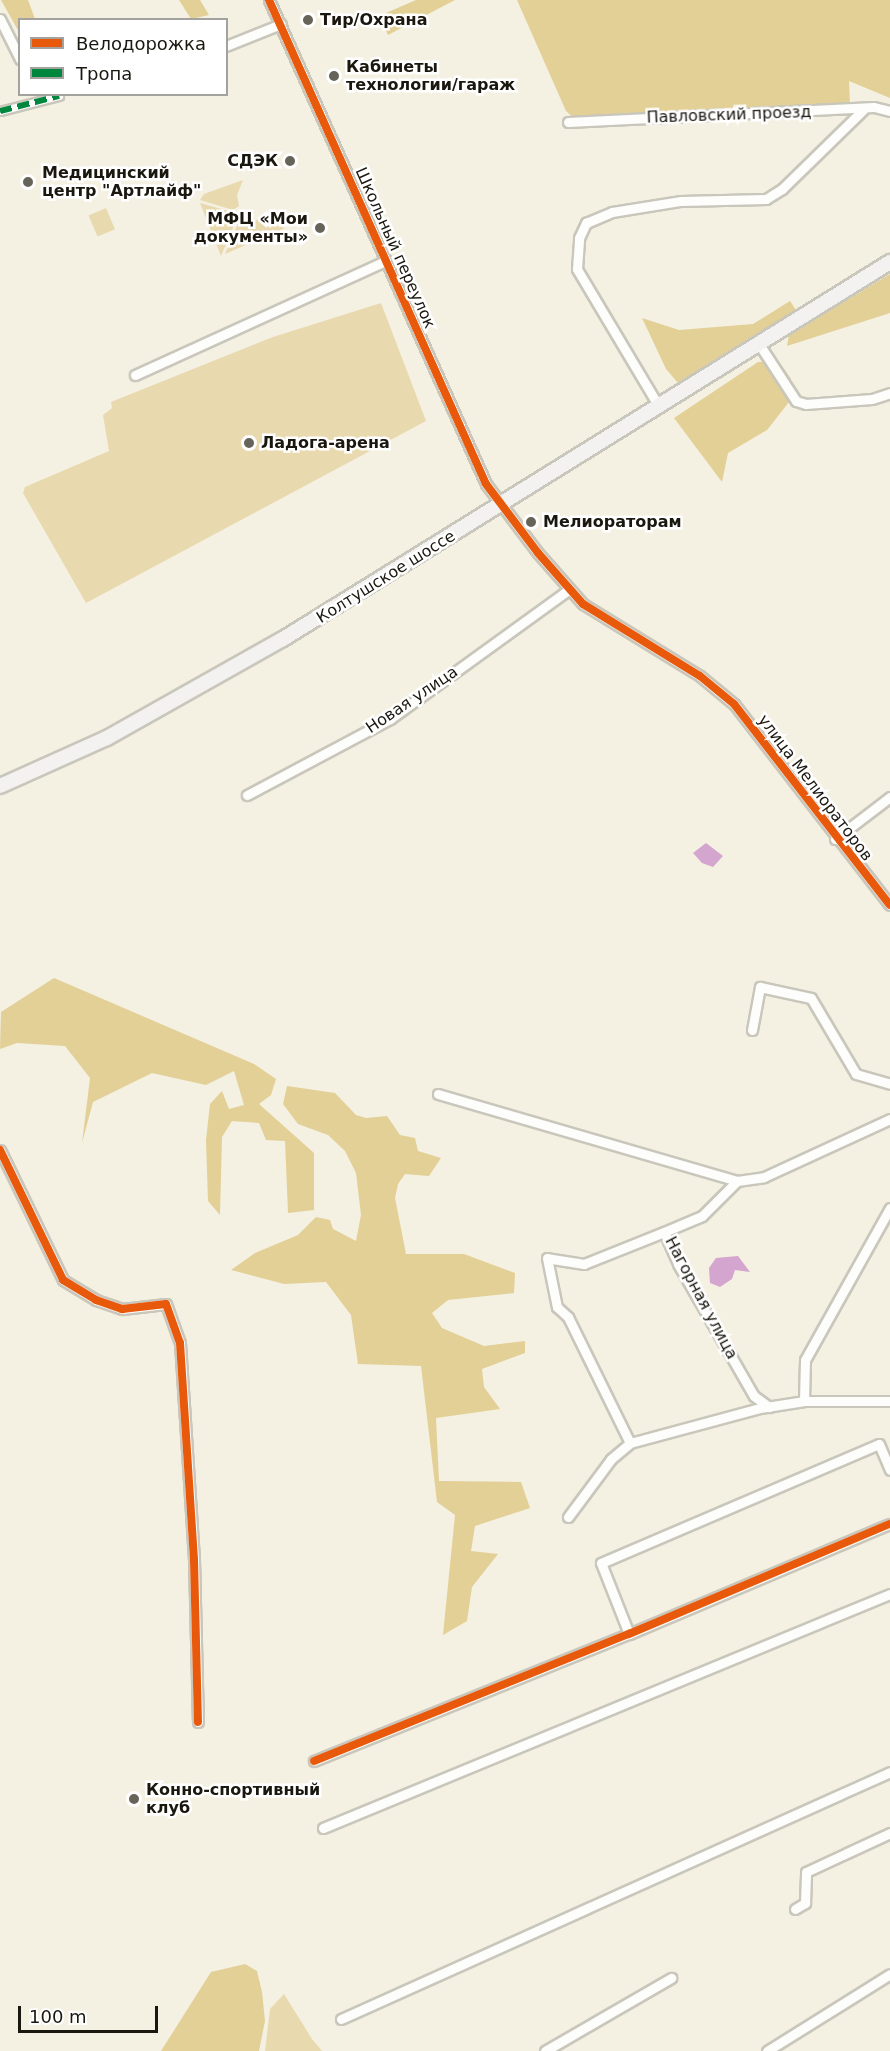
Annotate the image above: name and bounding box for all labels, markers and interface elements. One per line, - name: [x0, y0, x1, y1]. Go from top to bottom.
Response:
- place label: Тир/Охрана: [320, 10, 427, 30]
- marker: Тир/Охрана: [301, 13, 315, 27]
- legend: [18, 18, 228, 96]
- text: Велодорожка: [76, 33, 206, 54]
- place label: Кабинеты технологии/гараж: [346, 57, 515, 95]
- text: Тропа: [76, 63, 132, 84]
- marker: Кабинеты технологии/гараж: [327, 69, 341, 83]
- street label: Павловский проезд: [646, 103, 812, 127]
- place label: СДЭК: [227, 151, 278, 171]
- marker: СДЭК: [283, 154, 297, 168]
- place label: Медицинский центр "Артлайф": [42, 163, 201, 201]
- street label: Школьный переулок: [351, 165, 439, 331]
- marker: Медицинский центр "Артлайф": [19, 173, 37, 191]
- place label: МФЦ «Мои документы»: [194, 209, 308, 247]
- marker: МФЦ «Мои документы»: [313, 221, 327, 235]
- place label: Ладога-арена: [261, 433, 390, 453]
- marker: Ладога-арена: [242, 436, 256, 450]
- place label: Мелиораторам: [543, 512, 682, 532]
- marker: Мелиораторам: [524, 515, 538, 529]
- street label: Колтушское шоссе: [313, 527, 459, 627]
- street label: Новая улица: [362, 662, 462, 738]
- street label: улица Мелиораторов: [754, 711, 876, 865]
- street label: Нагорная улица: [661, 1233, 741, 1363]
- place label: Конно-спортивный клуб: [146, 1780, 320, 1818]
- marker: Конно-спортивный клуб: [127, 1792, 141, 1806]
- scale bar: [21, 1994, 160, 2032]
- text: 100 m: [29, 2006, 87, 2027]

